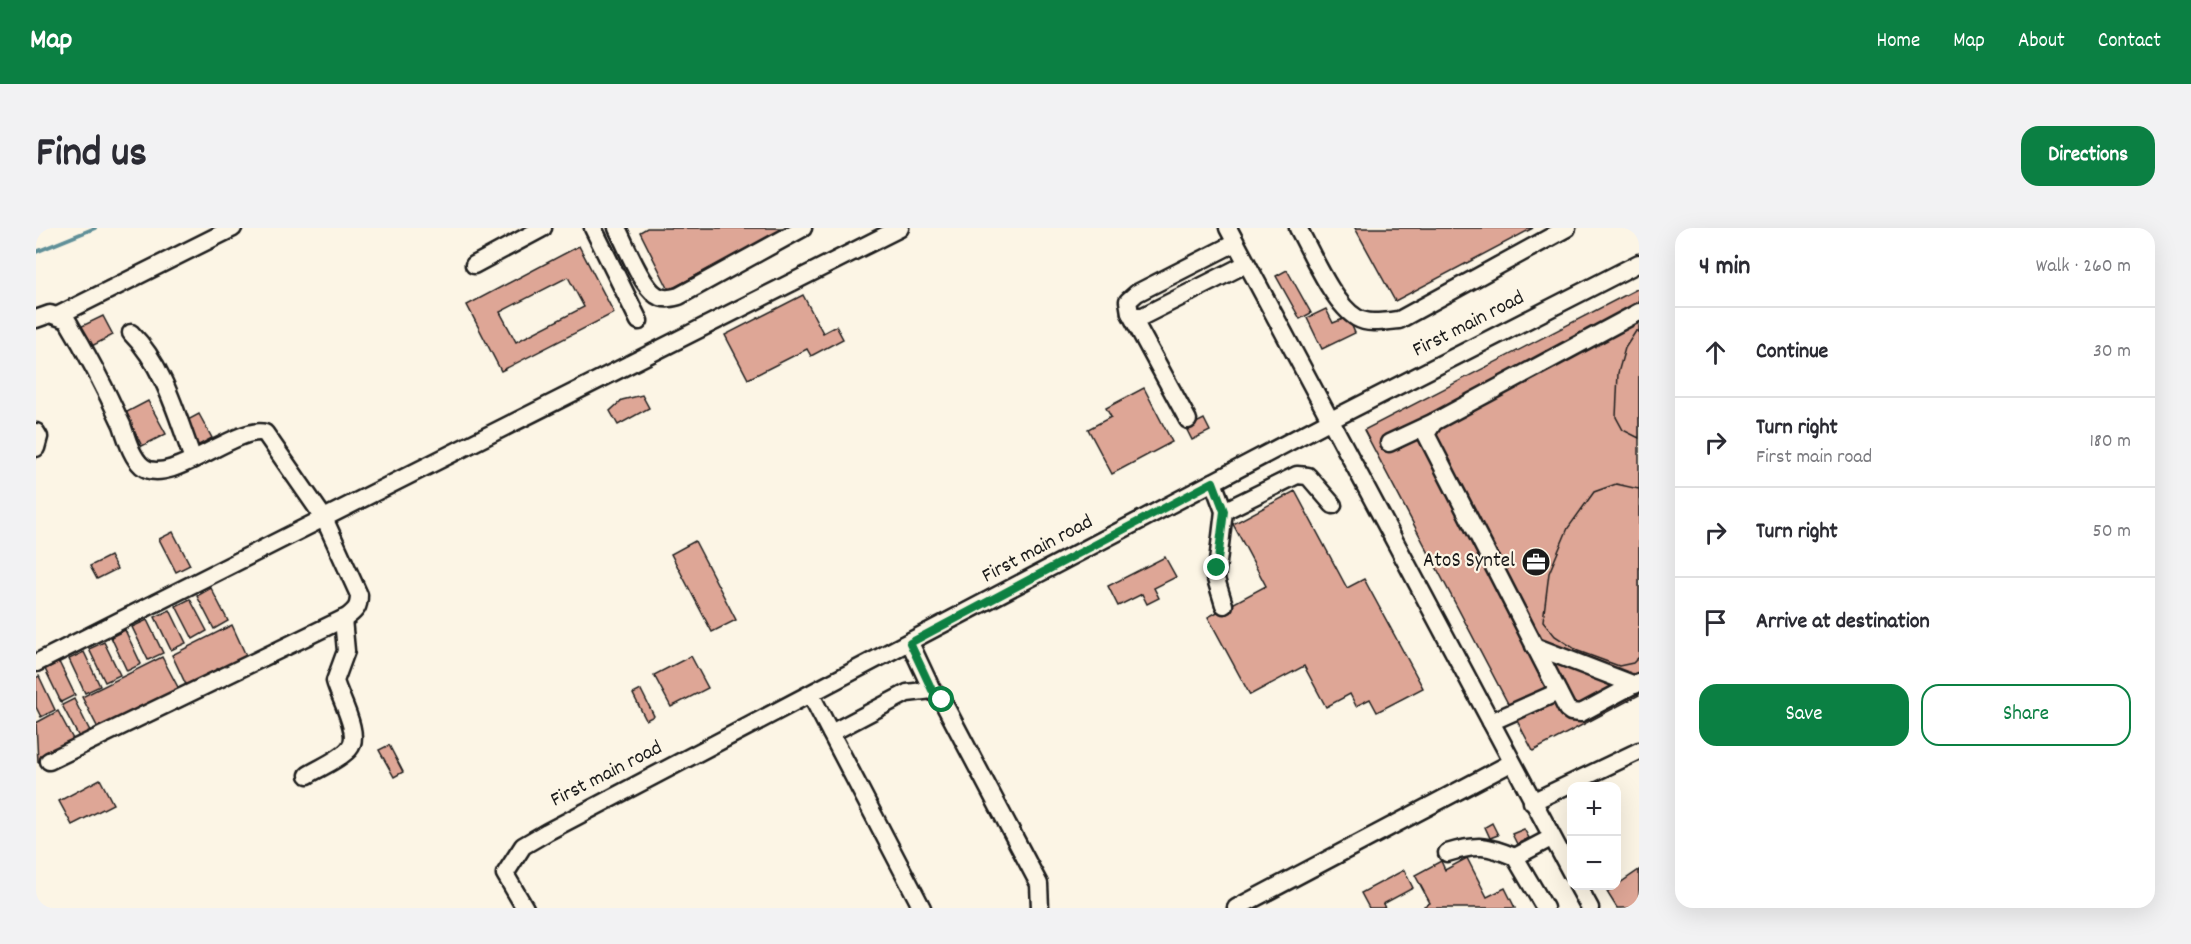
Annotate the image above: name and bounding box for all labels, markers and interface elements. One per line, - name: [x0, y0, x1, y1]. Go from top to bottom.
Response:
- text: Map: [30, 22, 72, 62]
- text: Home: [1876, 27, 1920, 57]
- text: Map: [1953, 27, 1985, 57]
- text: About: [2018, 27, 2065, 57]
- text: Contact: [2098, 27, 2161, 57]
- text: Find us: [36, 126, 147, 186]
- button: Directions: [2021, 126, 2155, 186]
- text: 4 min: [1699, 249, 1750, 286]
- text: Walk · 260 m: [2036, 253, 2131, 281]
- street label: First main road: [1408, 284, 1530, 366]
- icon: ahead: [1699, 336, 1732, 369]
- text: Continue: [1756, 337, 1828, 368]
- text: 30 m: [2093, 338, 2131, 366]
- text: Turn right: [1756, 413, 1838, 444]
- icon: right: [1699, 426, 1732, 459]
- text: 180 m: [2089, 428, 2131, 456]
- text: First main road: [1756, 444, 1872, 472]
- street label: First main road: [977, 508, 1099, 592]
- icon: right: [1699, 516, 1732, 549]
- text: Turn right: [1756, 517, 1838, 548]
- text: 50 m: [2093, 518, 2131, 546]
- office icon: AtoS Syntel: [1520, 546, 1552, 578]
- place label: AtoS Syntel: [1423, 547, 1515, 577]
- route end: [1203, 554, 1229, 580]
- icon: arrive: [1699, 606, 1732, 639]
- text: Arrive at destination: [1756, 607, 1930, 638]
- button: Save: [1699, 684, 1909, 746]
- button: Share: [1921, 684, 2131, 746]
- route start: [928, 686, 954, 712]
- street label: First main road: [546, 734, 668, 816]
- map controls: [1567, 782, 1621, 890]
- button: +: [1567, 782, 1621, 836]
- button: −: [1567, 836, 1621, 890]

